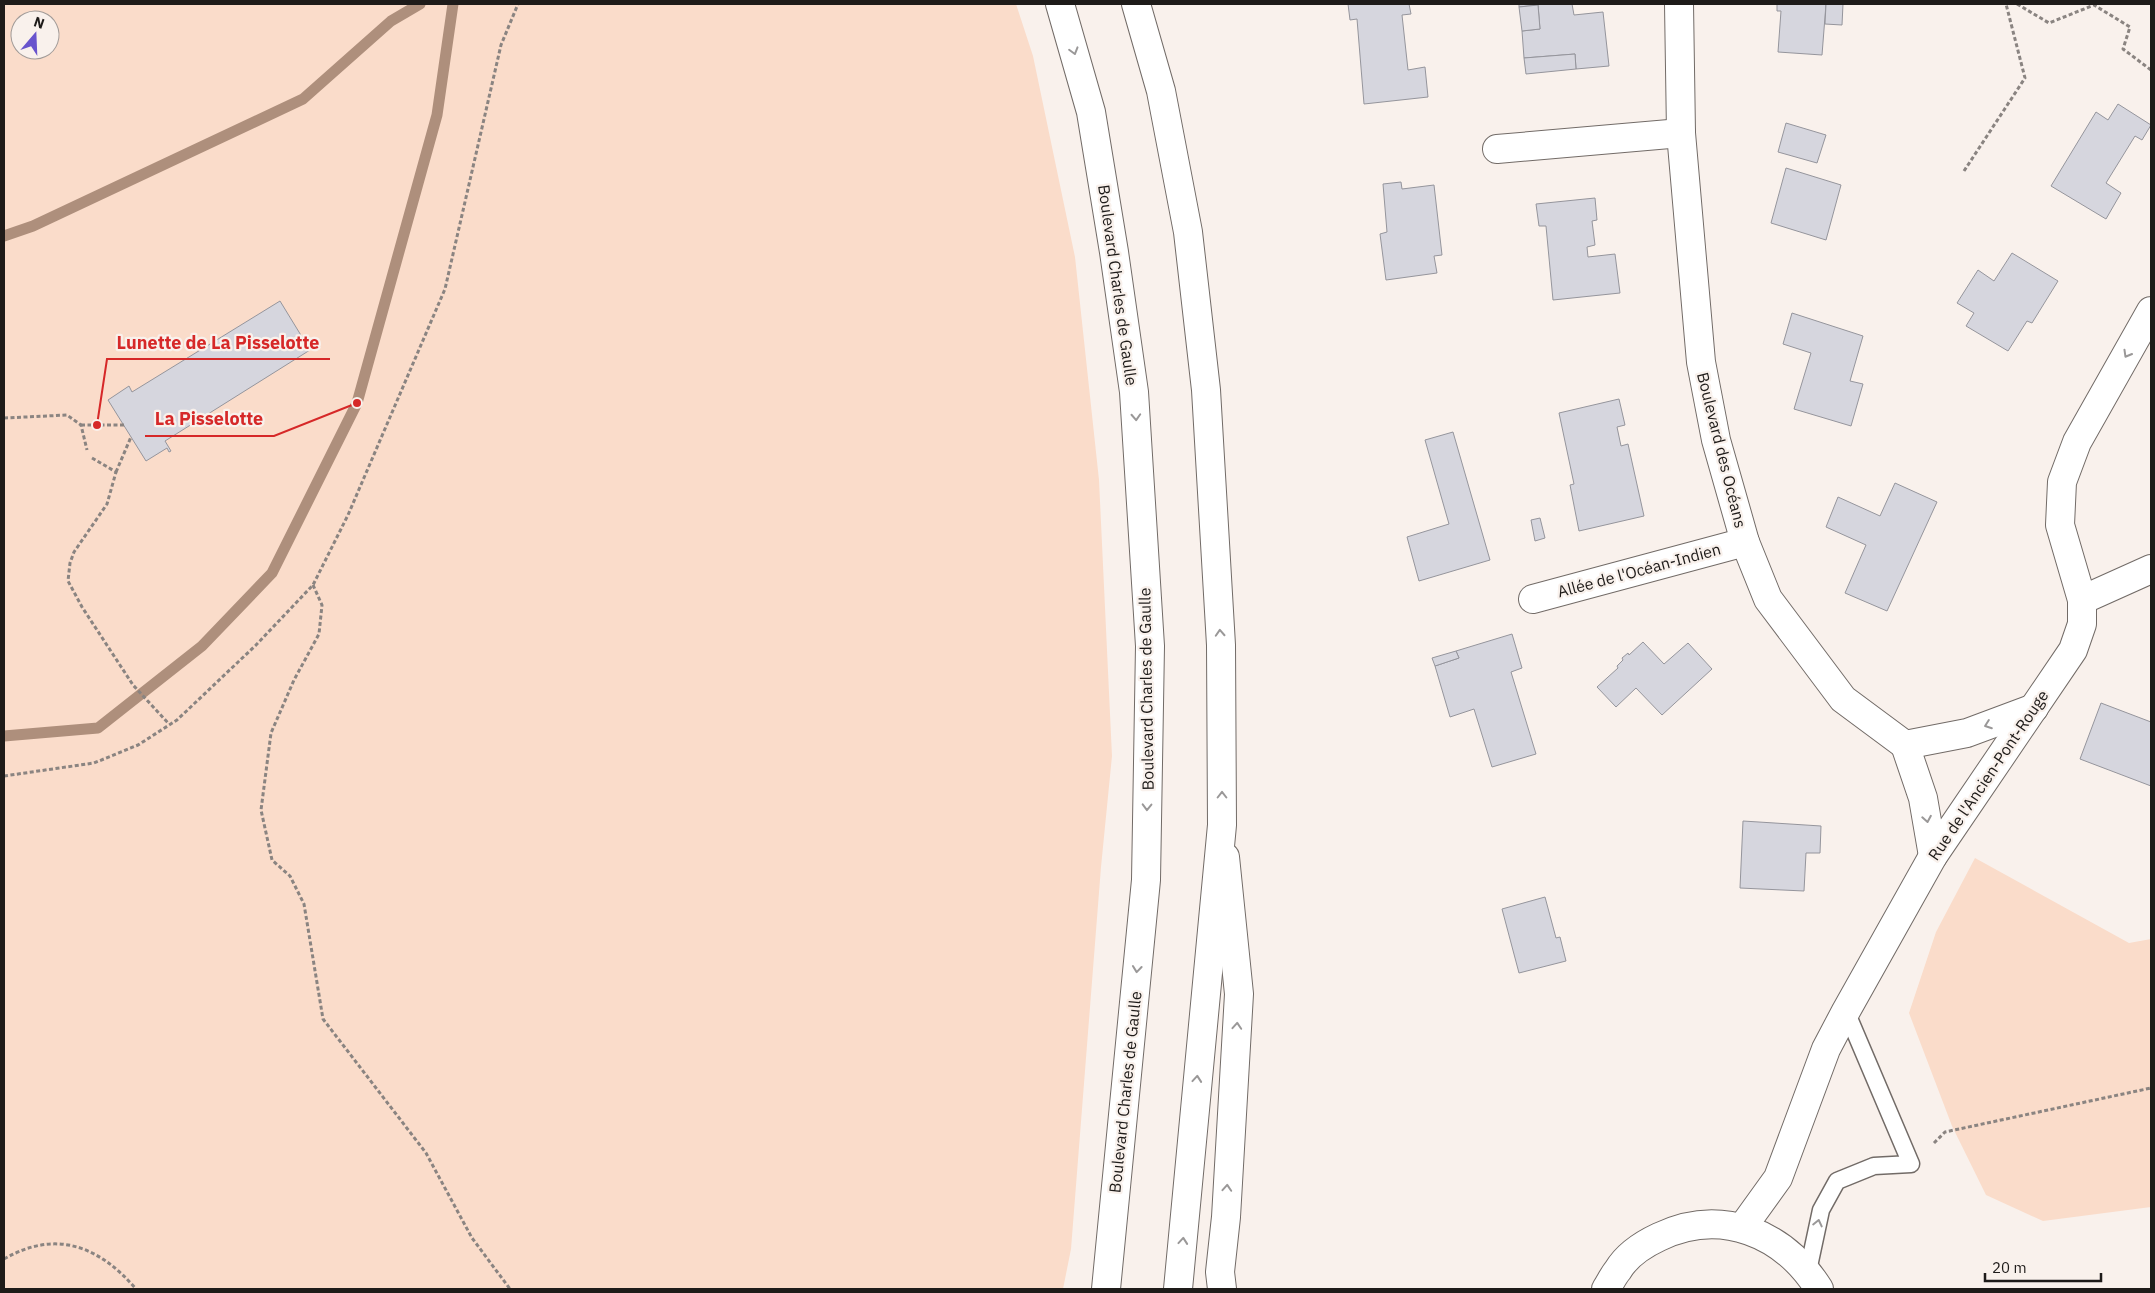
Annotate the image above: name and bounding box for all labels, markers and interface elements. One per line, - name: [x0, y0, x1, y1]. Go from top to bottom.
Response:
- north arrow: [10, 10, 60, 60]
- text: N: [32, 13, 47, 33]
- one-way arrow: [1068, 46, 1078, 54]
- street label: Boulevard Charles de Gaulle: [1094, 183, 1142, 387]
- callout: Lunette de La Pisselotte: [107, 326, 330, 359]
- text: Lunette de La Pisselotte: [117, 331, 319, 354]
- one-way arrow: [2123, 348, 2133, 357]
- street label: Boulevard des Océans: [1693, 370, 1751, 530]
- callout: La Pisselotte: [145, 403, 274, 436]
- text: La Pisselotte: [155, 407, 263, 430]
- one-way arrow: [1130, 414, 1141, 422]
- street label: Allée de l'Océan-Indien: [1555, 539, 1723, 601]
- street label: Boulevard Charles de Gaulle: [1134, 587, 1158, 791]
- one-way arrow: [1214, 628, 1225, 636]
- street label: Rue de l'Ancien-Pont-Rouge: [1923, 686, 2053, 864]
- one-way arrow: [1984, 719, 1993, 729]
- one-way arrow: [1217, 791, 1227, 798]
- one-way arrow: [1142, 804, 1152, 811]
- one-way arrow: [1921, 815, 1931, 824]
- one-way arrow: [1132, 965, 1143, 973]
- street label: Boulevard Charles de Gaulle: [1104, 990, 1146, 1194]
- one-way arrow: [1232, 1022, 1243, 1030]
- one-way arrow: [1192, 1075, 1203, 1083]
- one-way arrow: [1222, 1184, 1233, 1192]
- one-way arrow: [1812, 1219, 1823, 1228]
- one-way arrow: [1177, 1236, 1188, 1244]
- scale bar: [1985, 1250, 2101, 1282]
- text: 20 m: [1992, 1258, 2027, 1277]

